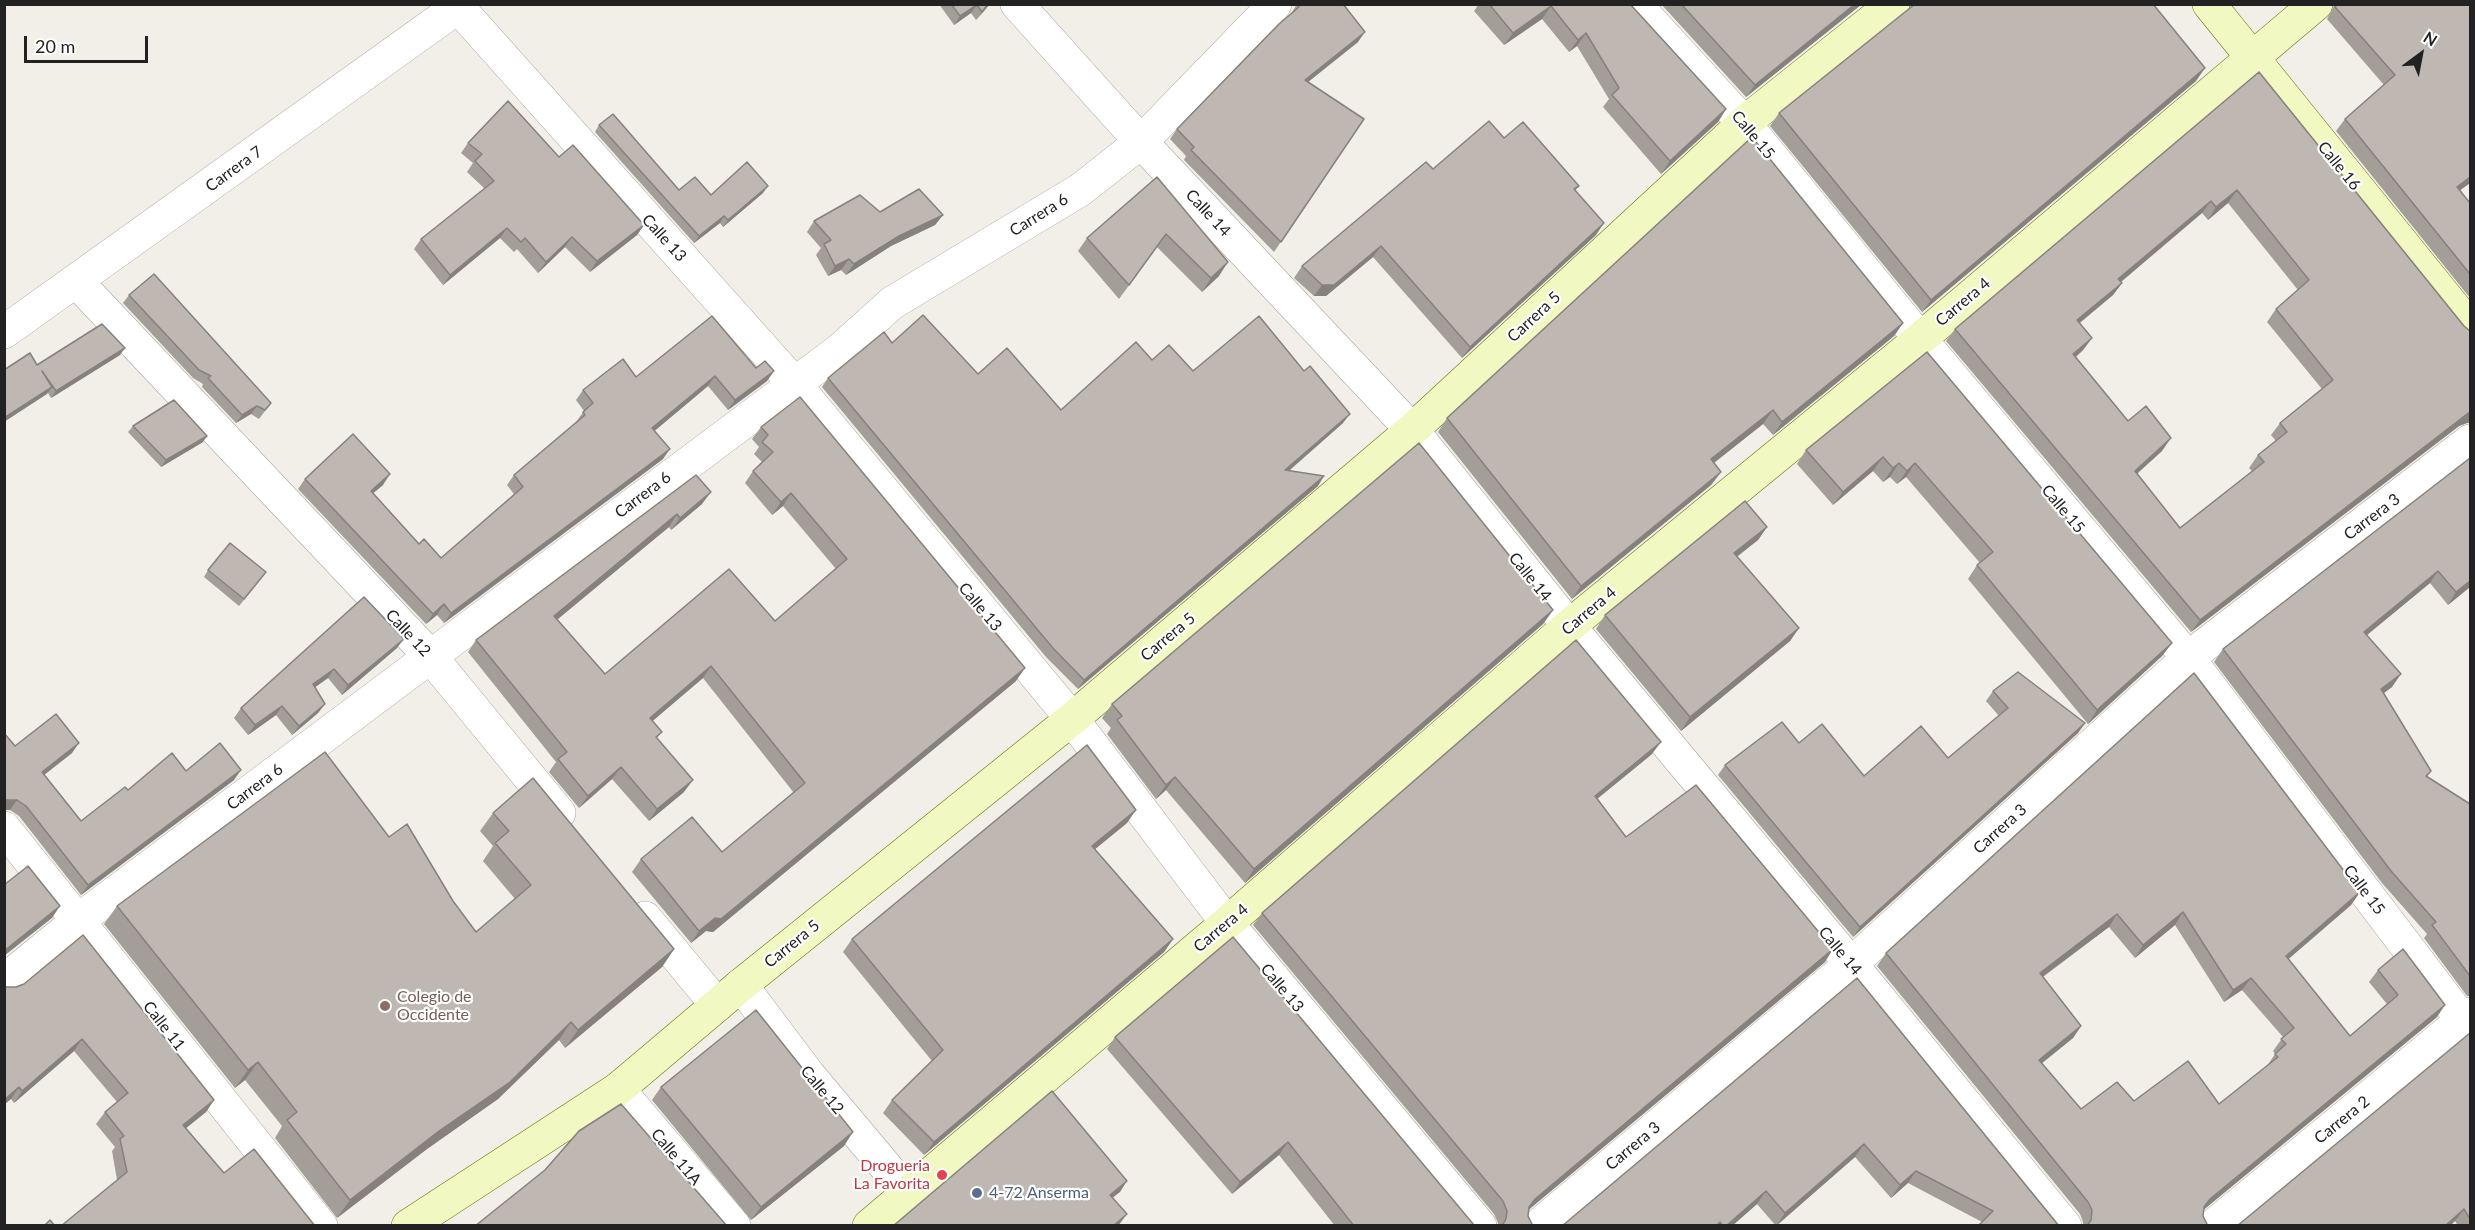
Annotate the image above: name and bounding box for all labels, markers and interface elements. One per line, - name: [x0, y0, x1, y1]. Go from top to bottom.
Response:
- scale bar: [27, 24, 152, 62]
- north arrow: [2391, 24, 2451, 84]
- text: N: [2421, 27, 2441, 50]
- text: 20 m: [35, 35, 75, 57]
- street label: Calle 15: [1727, 107, 1779, 163]
- street label: Calle 16: [2314, 138, 2364, 194]
- street label: Carrera 7: [202, 142, 266, 196]
- street label: Calle 14: [1181, 186, 1235, 240]
- street label: Carrera 6: [1006, 190, 1072, 240]
- street label: Calle 13: [638, 210, 690, 266]
- street label: Carrera 4: [1932, 274, 1994, 330]
- street label: Carrera 5: [1504, 288, 1564, 346]
- street label: Carrera 6: [611, 468, 675, 522]
- street label: Calle 15: [2037, 481, 2089, 537]
- street label: Carrera 3: [2340, 490, 2404, 544]
- street label: Calle 14: [1505, 549, 1555, 605]
- street label: Calle 13: [954, 579, 1006, 635]
- street label: Carrera 4: [1558, 583, 1620, 639]
- street label: Calle 12: [381, 606, 435, 660]
- street label: Carrera 5: [1137, 609, 1199, 665]
- street label: Carrera 6: [223, 760, 287, 814]
- street label: Carrera 3: [1969, 800, 2031, 858]
- street label: Calle 15: [2339, 861, 2389, 919]
- street label: Carrera 4: [1190, 900, 1252, 956]
- street label: Carrera 5: [761, 916, 823, 972]
- street label: Calle 14: [1814, 923, 1866, 979]
- street label: Calle 13: [1256, 960, 1308, 1016]
- place label: Colegio de Occidente: [397, 987, 472, 1025]
- street label: Calle 11: [139, 998, 189, 1054]
- marker: Colegio de Occidente: [378, 999, 392, 1013]
- street label: Calle 12: [796, 1062, 848, 1118]
- street label: Carrera 2: [2311, 1092, 2373, 1148]
- street label: Carrera 3: [1602, 1118, 1664, 1174]
- street label: Calle 11A: [647, 1125, 705, 1189]
- place label: Drogueria La Favorita: [854, 1156, 930, 1194]
- marker: Drogueria La Favorita: [935, 1168, 949, 1182]
- place label: 4-72 Anserma: [989, 1183, 1089, 1203]
- marker: 4-72 Anserma: [970, 1186, 984, 1200]

